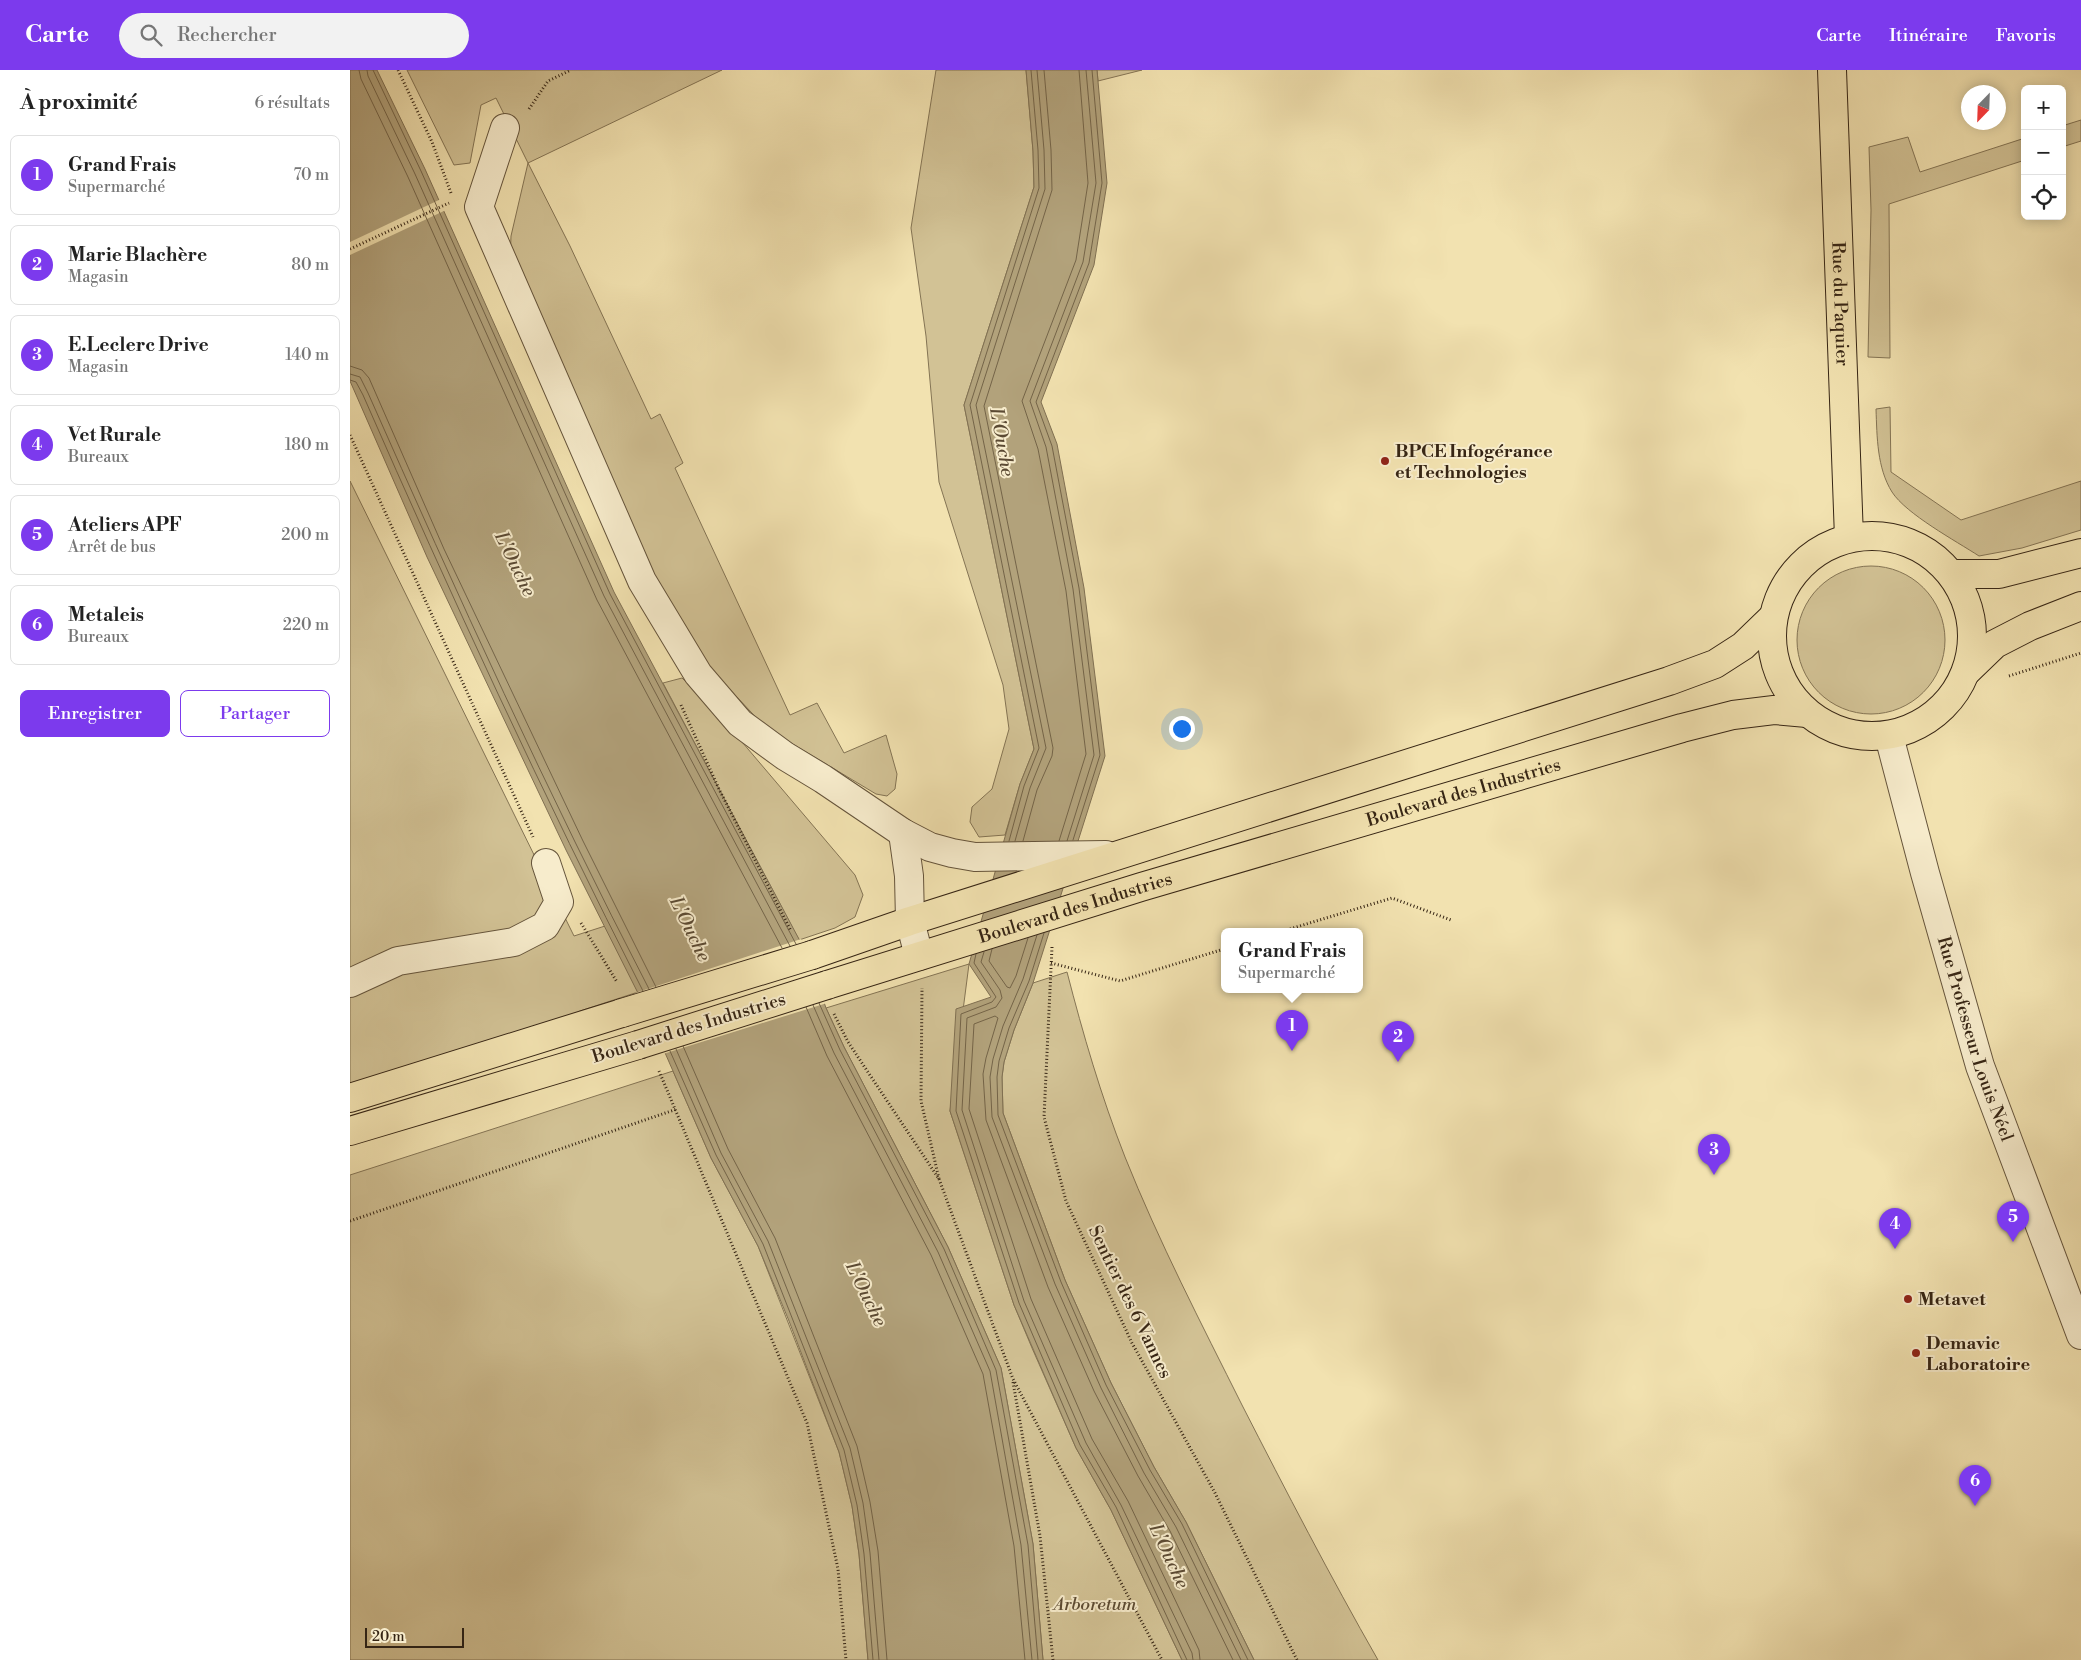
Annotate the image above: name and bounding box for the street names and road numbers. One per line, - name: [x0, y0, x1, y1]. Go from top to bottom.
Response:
- street label: Rue du Paquier: [1827, 241, 1854, 367]
- street label: Boulevard des Industries: [1363, 753, 1563, 832]
- street label: Boulevard des Industries: [975, 867, 1175, 949]
- street label: Rue Professeur Louis Néel: [1932, 934, 2019, 1145]
- street label: Boulevard des Industries: [588, 988, 789, 1069]
- street label: Sentier des 6 Vannes: [1083, 1222, 1177, 1382]

